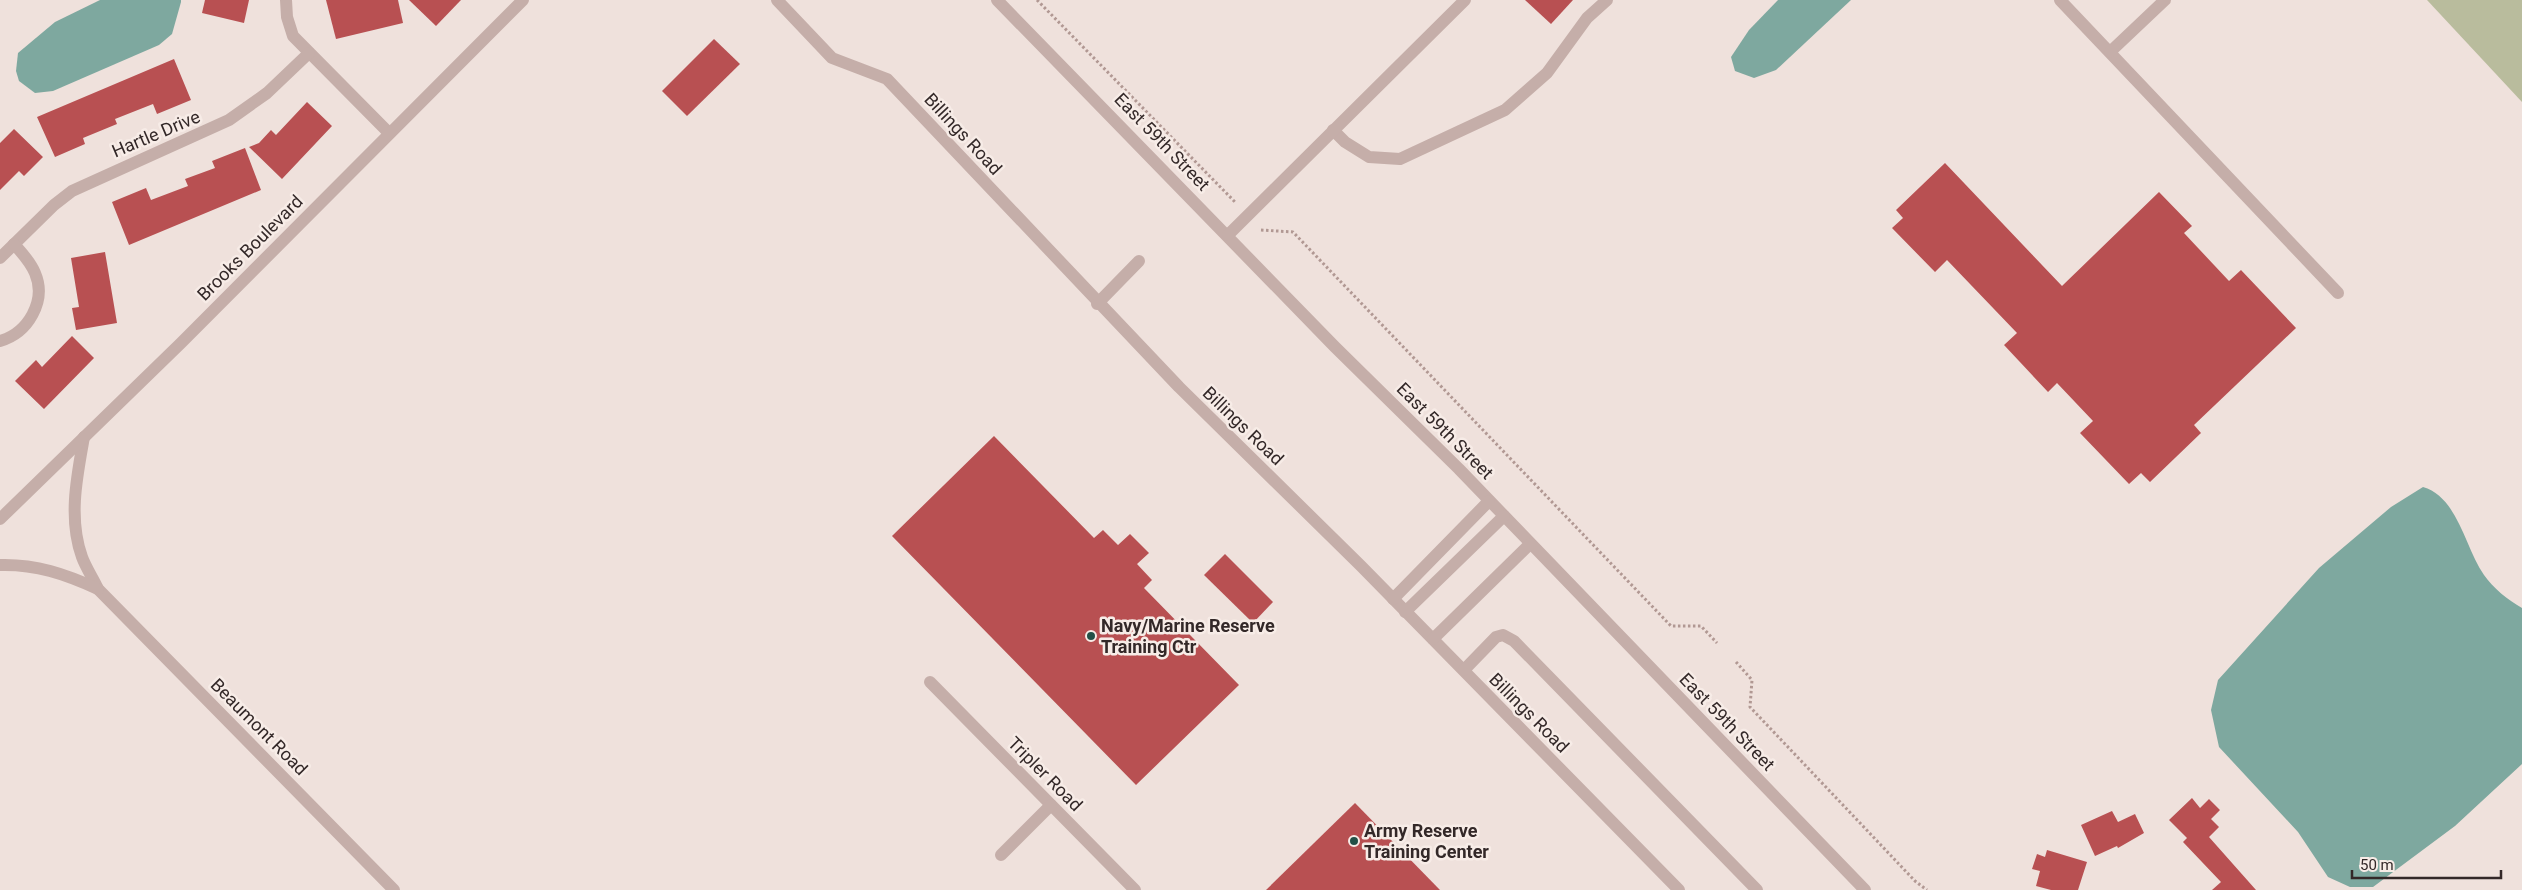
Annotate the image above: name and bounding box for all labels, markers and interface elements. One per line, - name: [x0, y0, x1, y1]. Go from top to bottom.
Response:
- street label: East 59th Street: [1110, 88, 1214, 195]
- street label: Billings Road: [920, 89, 1006, 179]
- street label: Hartle Drive: [108, 106, 203, 162]
- street label: Brooks Boulevard: [193, 191, 307, 305]
- street label: East 59th Street: [1393, 378, 1498, 483]
- street label: Billings Road: [1199, 382, 1288, 469]
- place label: Navy/Marine Reserve Training Ctr: [1101, 615, 1275, 657]
- marker: Navy/Marine Reserve Training Ctr: [1085, 630, 1097, 642]
- street label: East 59th Street: [1675, 668, 1779, 775]
- street label: Billings Road: [1485, 669, 1573, 757]
- street label: Beaumont Road: [207, 674, 312, 779]
- street label: Tripler Road: [1004, 732, 1087, 815]
- place label: Army Reserve Training Center: [1364, 820, 1489, 862]
- marker: Army Reserve Training Center: [1348, 835, 1360, 847]
- scale bar: [2352, 848, 2501, 880]
- text: 50 m: [2360, 856, 2394, 874]

